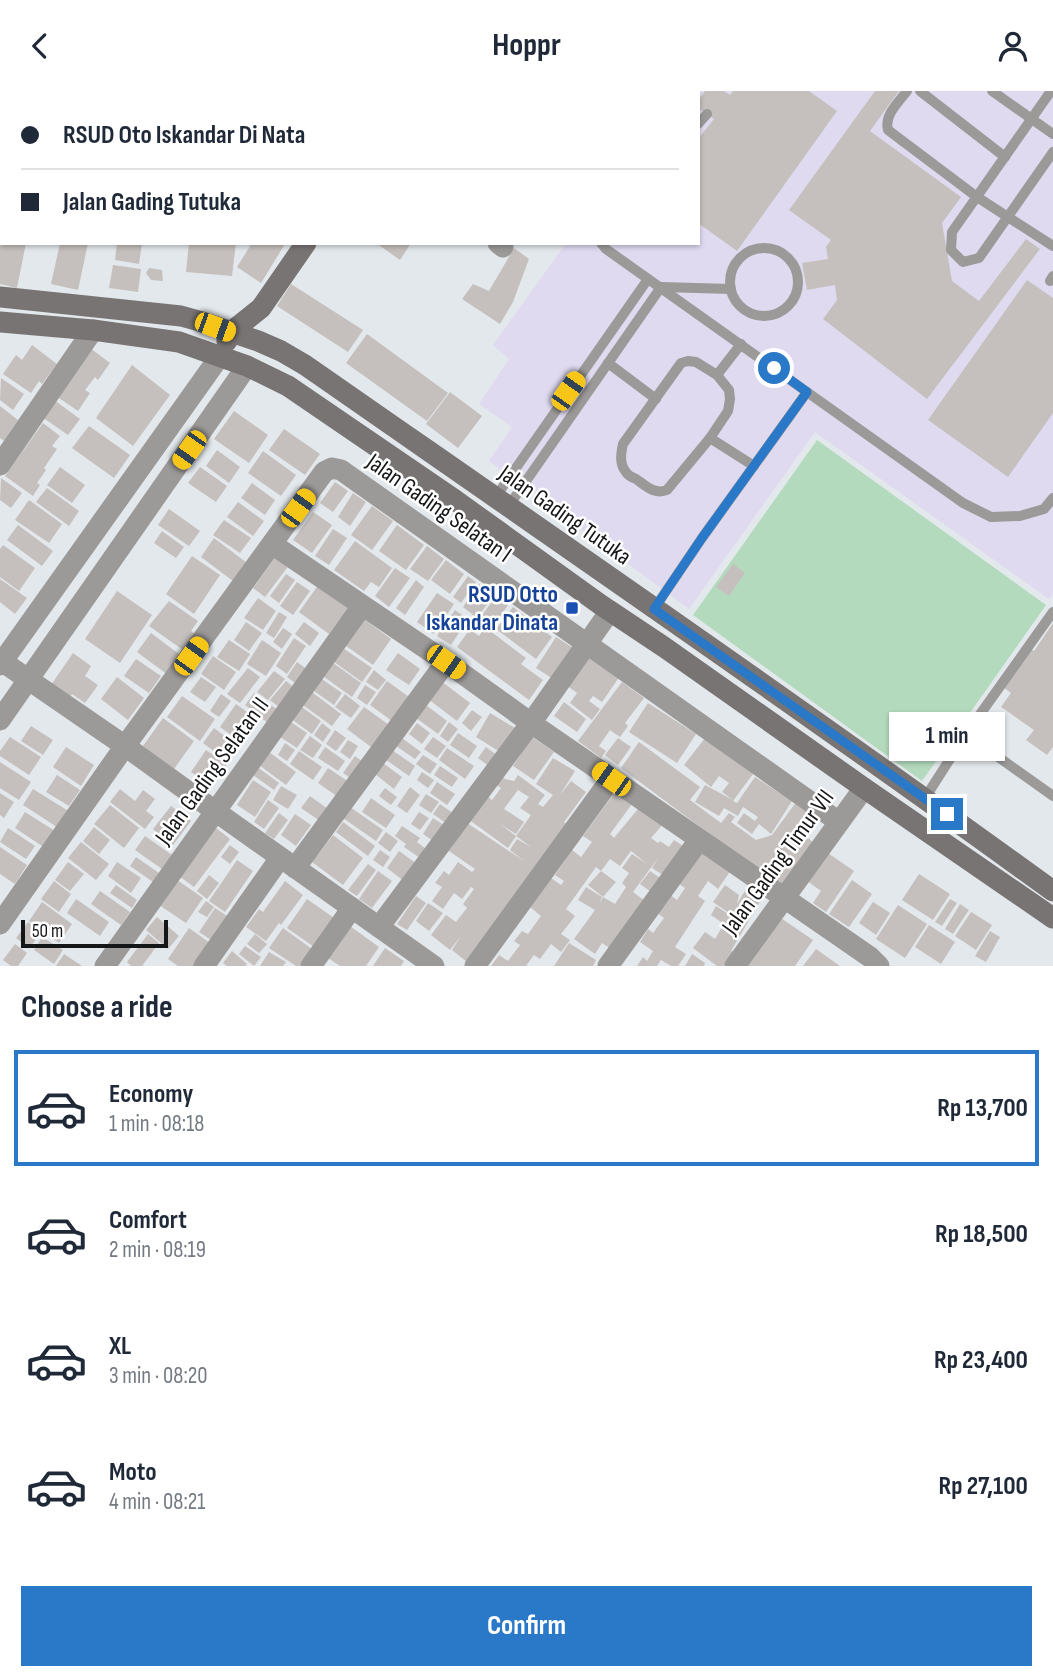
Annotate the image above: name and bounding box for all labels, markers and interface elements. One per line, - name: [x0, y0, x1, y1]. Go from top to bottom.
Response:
- text: Hoppr: [492, 26, 561, 65]
- icon: back: [21, 27, 59, 65]
- icon: person: [994, 27, 1032, 65]
- text: RSUD Oto Iskandar Di Nata: [63, 120, 305, 151]
- text: Jalan Gading Tutuka: [63, 187, 241, 218]
- car: [192, 310, 239, 344]
- route start: [758, 352, 790, 384]
- car: [548, 368, 589, 414]
- car: [169, 427, 210, 473]
- street label: Jalan Gading Selatan I: [360, 447, 517, 569]
- street label: Jalan Gading Tutuka: [492, 458, 637, 571]
- car: [278, 485, 319, 531]
- place label: RSUD Otto Iskandar Dinata: [426, 580, 558, 637]
- marker: RSUD Otto Iskandar Dinata: [564, 600, 580, 616]
- car: [171, 633, 212, 679]
- car: [423, 641, 470, 683]
- street label: Jalan Gading Selatan II: [148, 692, 275, 851]
- callout: 1 min: [889, 713, 1005, 761]
- text: 1 min: [926, 722, 968, 750]
- car: [588, 758, 635, 800]
- street label: Jalan Gading Timur VII: [715, 784, 840, 941]
- route end: [931, 798, 963, 830]
- scale bar: [21, 917, 168, 949]
- text: 50 m: [32, 920, 63, 943]
- text: Choose a ride: [21, 988, 173, 1027]
- icon: car: [25, 1077, 88, 1140]
- text: Economy: [109, 1079, 193, 1110]
- text: Rp 13,700: [937, 1093, 1028, 1124]
- text: 1 min · 08:18: [109, 1110, 204, 1138]
- icon: car: [25, 1203, 88, 1266]
- text: Comfort: [109, 1205, 187, 1236]
- text: Rp 18,500: [935, 1219, 1028, 1250]
- text: 2 min · 08:19: [109, 1236, 206, 1264]
- icon: car: [25, 1329, 88, 1392]
- text: XL: [109, 1331, 131, 1362]
- text: Rp 23,400: [934, 1345, 1028, 1376]
- text: 3 min · 08:20: [109, 1362, 208, 1390]
- icon: car: [25, 1455, 88, 1518]
- text: Moto: [109, 1457, 157, 1488]
- text: Rp 27,100: [939, 1471, 1028, 1502]
- text: 4 min · 08:21: [109, 1488, 205, 1516]
- button: Confirm: [21, 1586, 1032, 1666]

